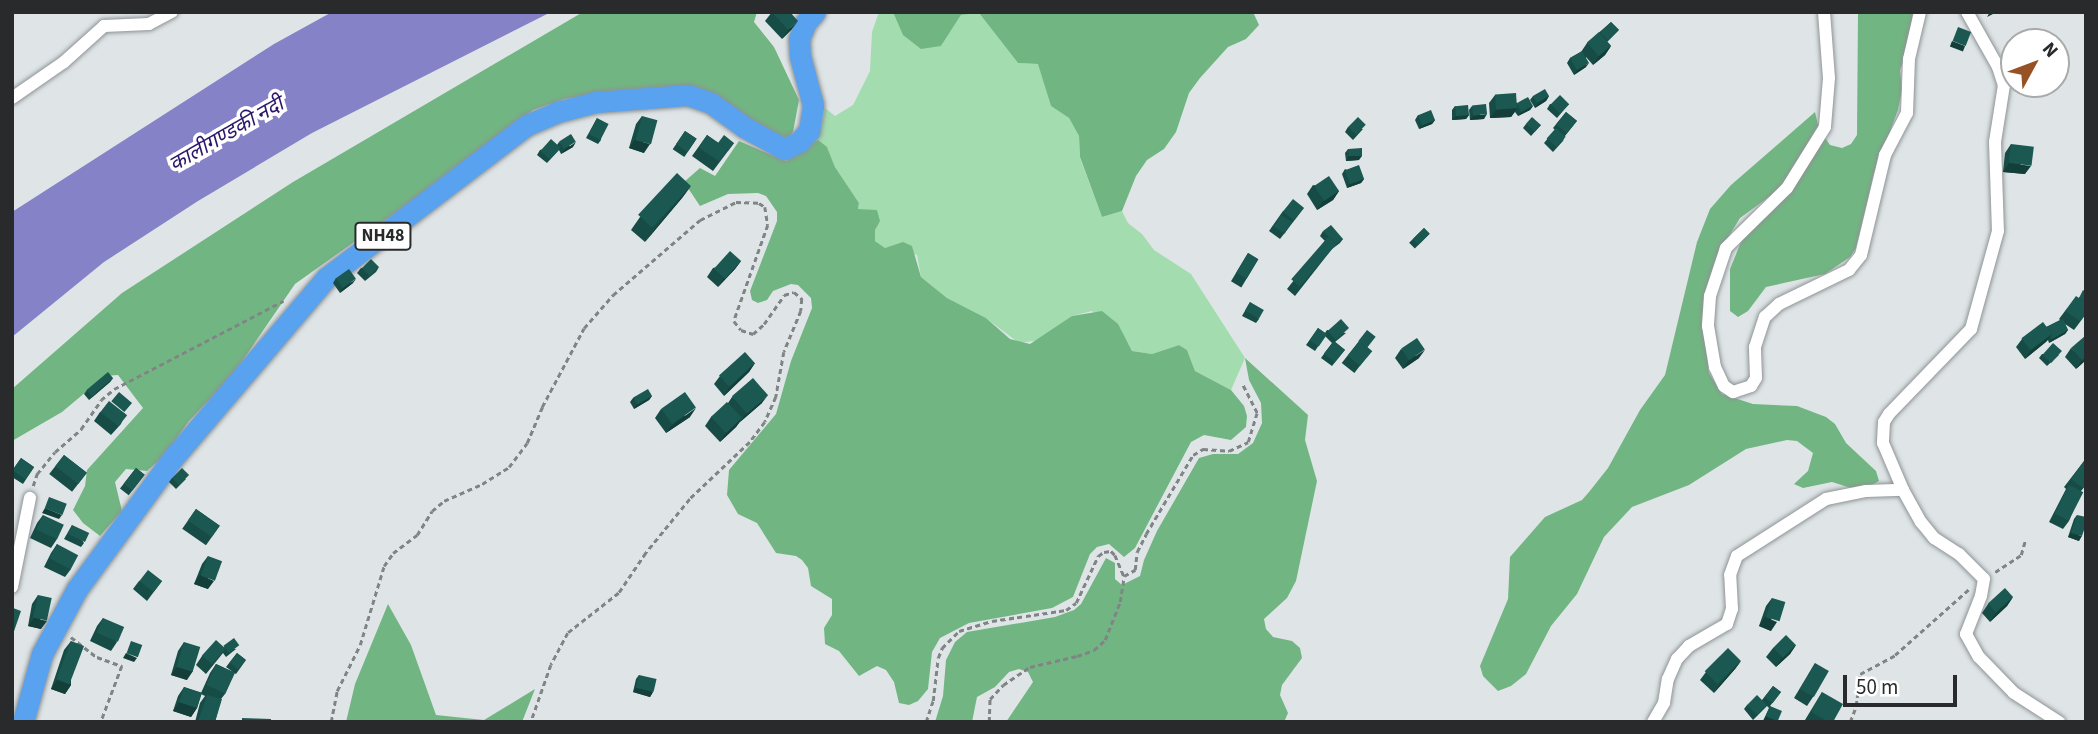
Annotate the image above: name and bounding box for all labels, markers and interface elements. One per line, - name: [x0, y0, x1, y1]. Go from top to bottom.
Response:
- north arrow: [2000, 28, 2070, 98]
- text: N: [2035, 37, 2064, 64]
- water label: कालीगण्डकी नदी: [164, 91, 288, 177]
- road number: NH48: [353, 222, 413, 250]
- scale bar: [1846, 660, 1960, 704]
- text: 50 m: [1856, 672, 1898, 702]

